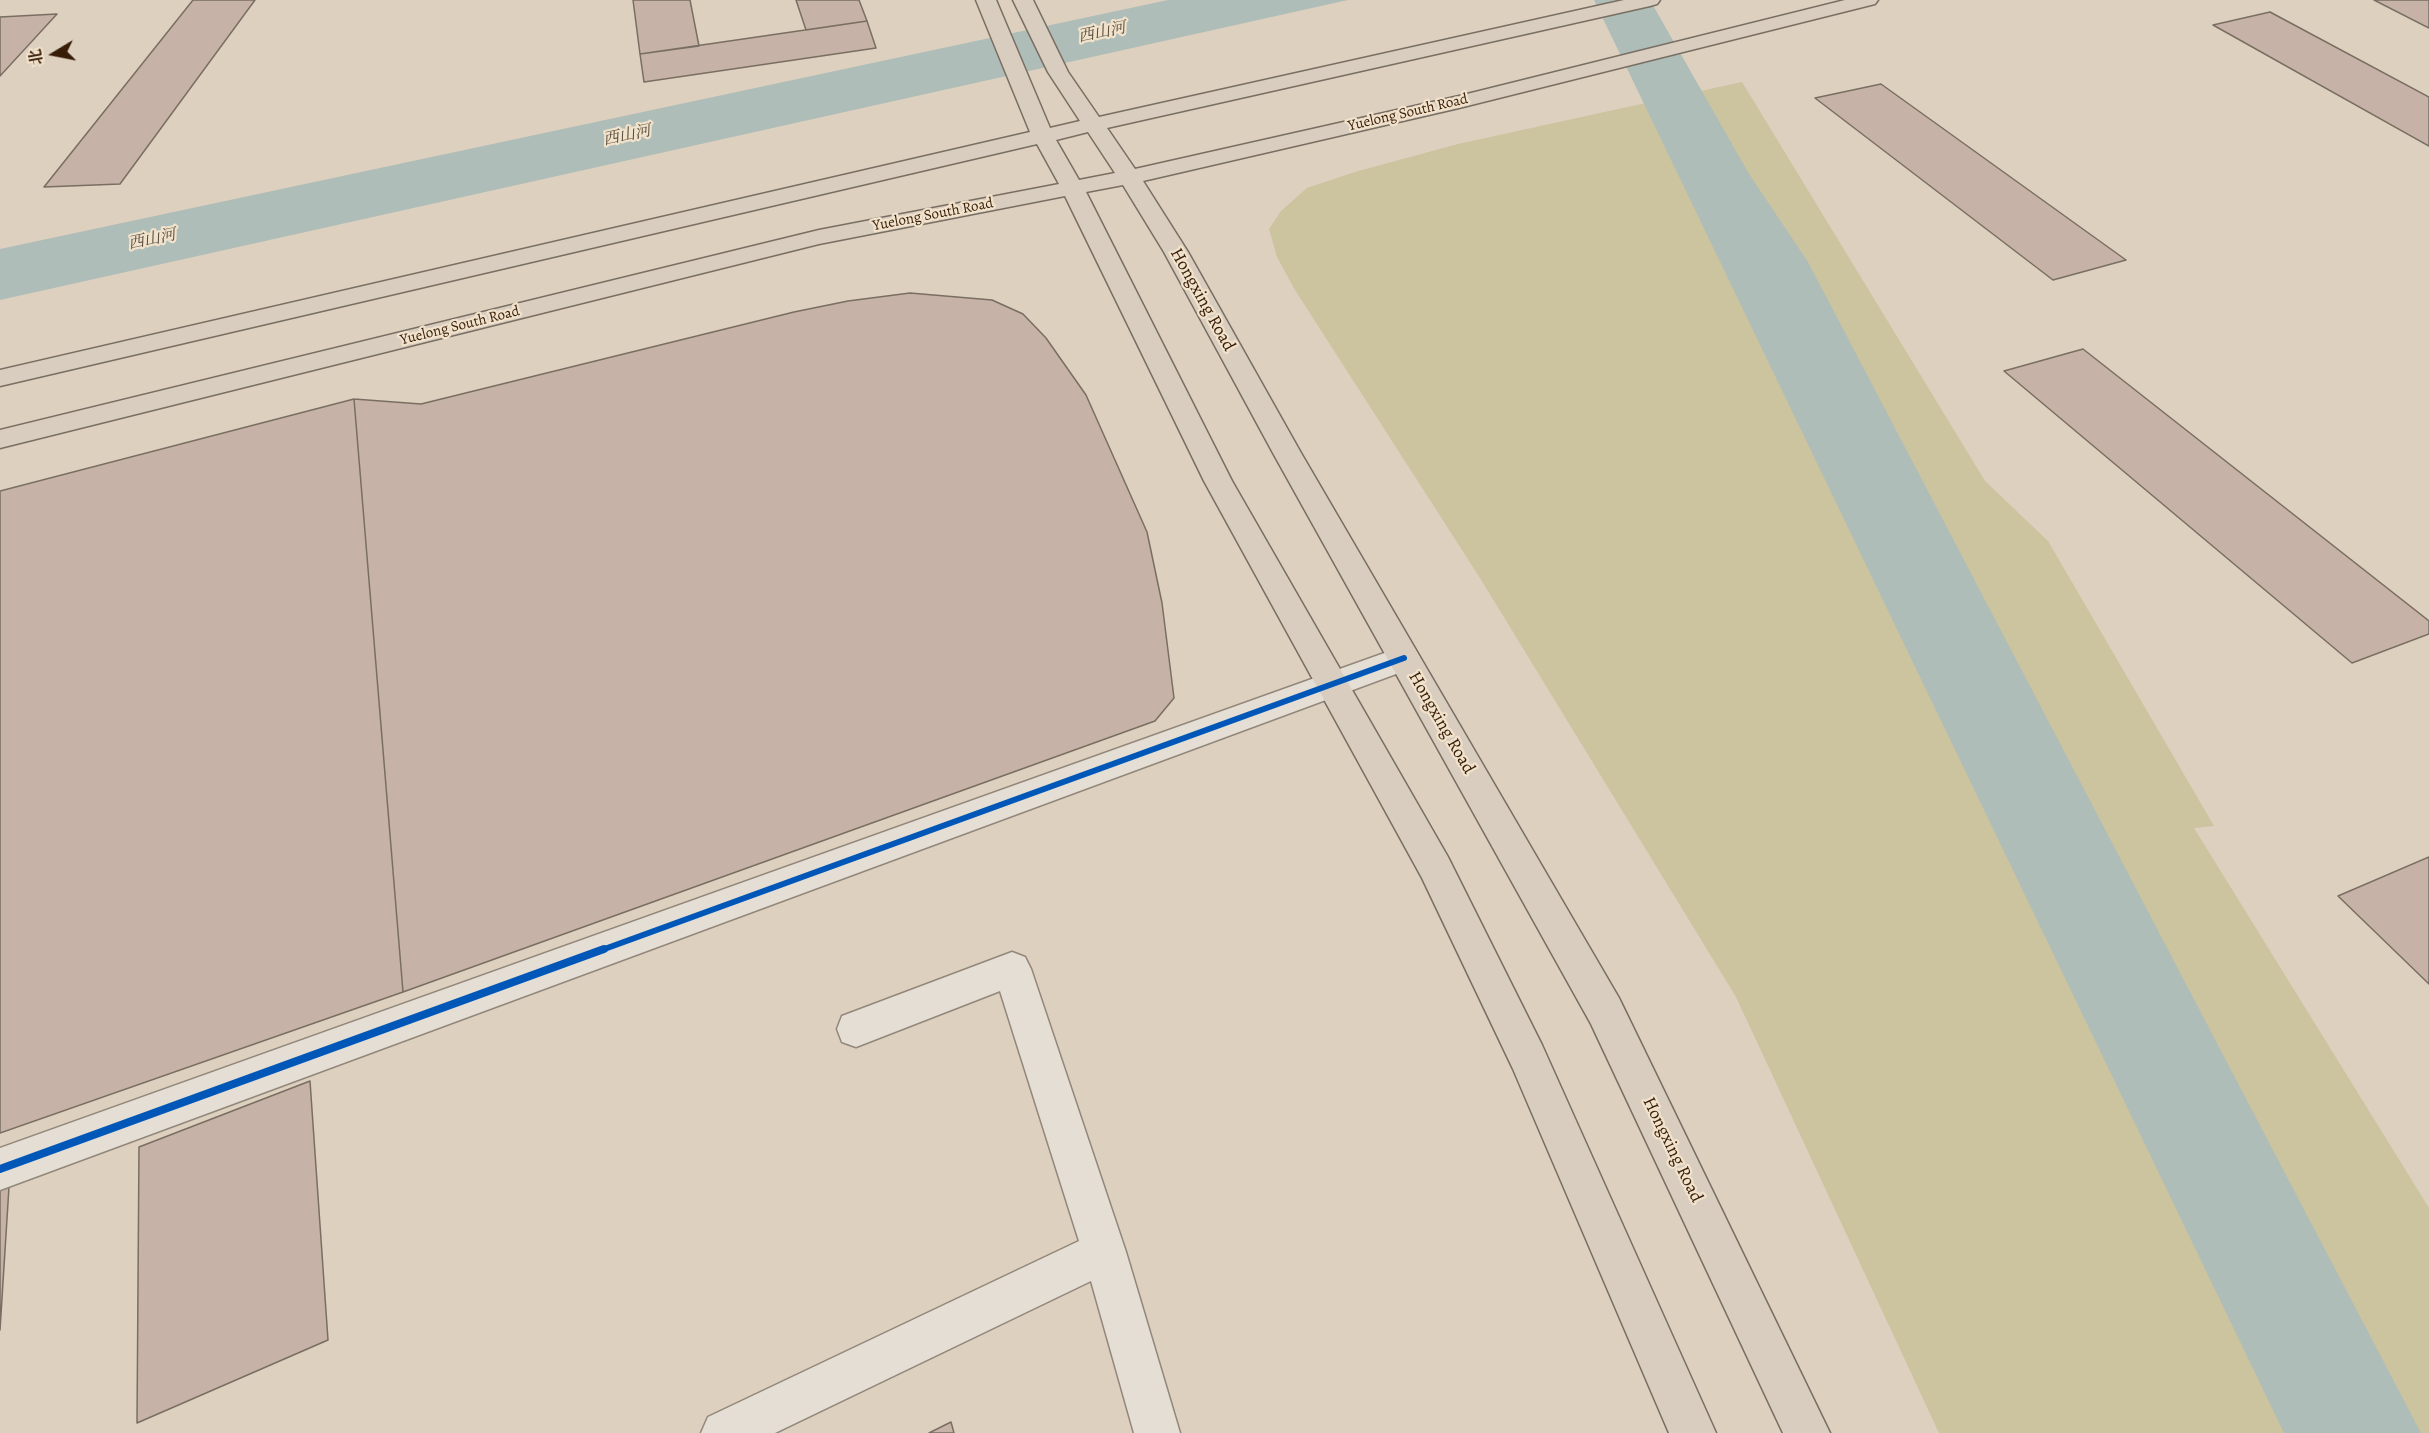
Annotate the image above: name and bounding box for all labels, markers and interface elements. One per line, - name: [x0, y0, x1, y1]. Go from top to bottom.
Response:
- water label: 西山河: [1077, 19, 1127, 47]
- north arrow: [24, 24, 84, 84]
- text: 北: [24, 47, 48, 67]
- street label: Yuelong South Road: [1346, 90, 1470, 136]
- water label: 西山河: [602, 122, 652, 150]
- street label: Yuelong South Road: [871, 194, 995, 236]
- water label: 西山河: [127, 226, 177, 254]
- street label: Hongxing Road: [1165, 245, 1239, 355]
- street label: Yuelong South Road: [398, 302, 522, 350]
- street label: Hongxing Road: [1403, 668, 1479, 778]
- street label: Hongxing Road: [1637, 1094, 1707, 1206]

